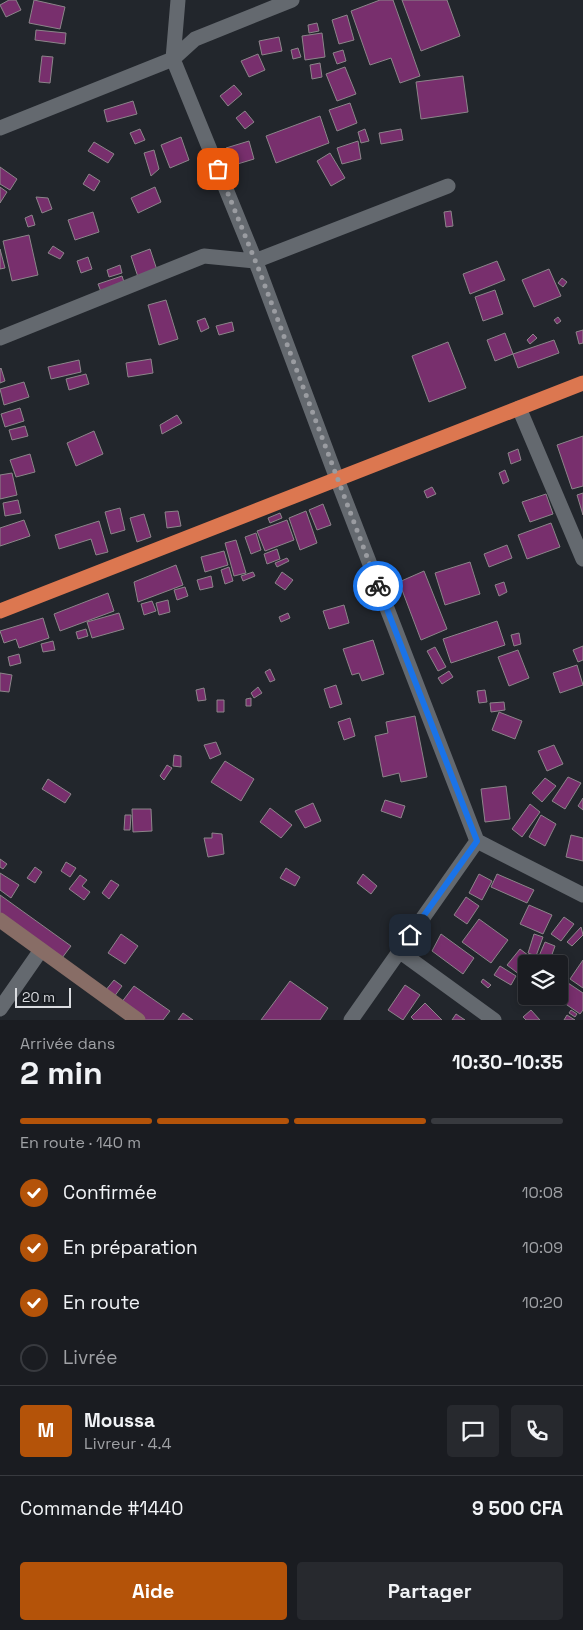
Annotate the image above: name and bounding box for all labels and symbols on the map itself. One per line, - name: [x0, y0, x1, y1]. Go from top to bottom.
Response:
- pin: [197, 148, 239, 190]
- courier: [353, 561, 403, 611]
- pin: [389, 914, 431, 956]
- scale bar: [15, 985, 71, 1008]

